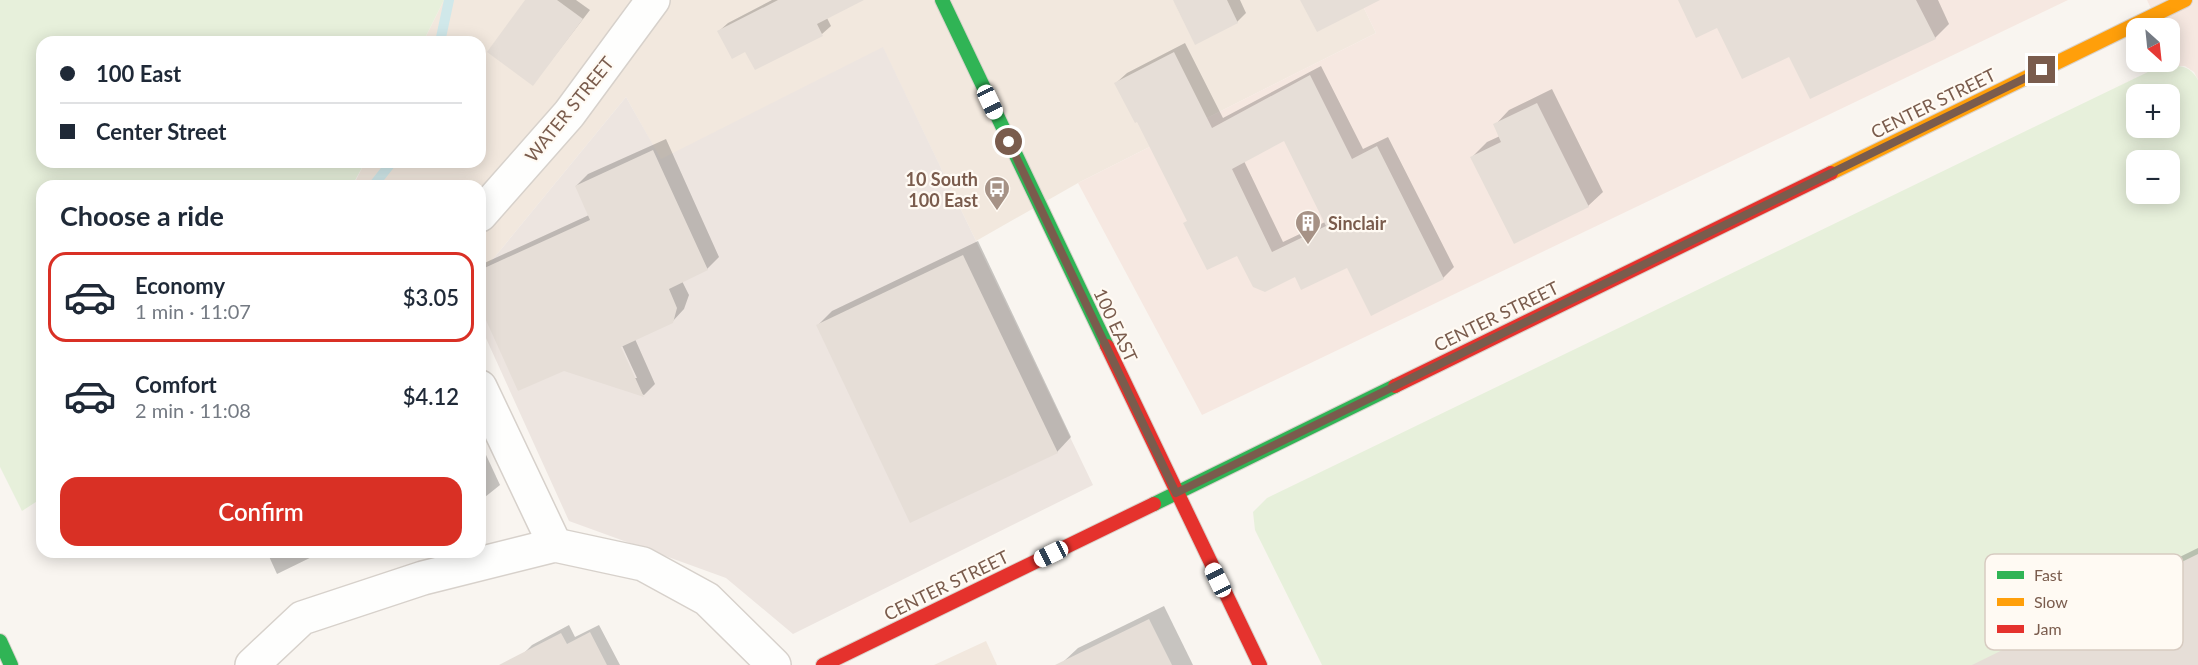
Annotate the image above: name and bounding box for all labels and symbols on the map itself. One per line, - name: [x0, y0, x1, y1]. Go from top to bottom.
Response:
- north arrow: [2126, 18, 2180, 72]
- street label: WATER STREET: [520, 52, 618, 166]
- route end: [2028, 56, 2055, 83]
- street label: CENTER STREET: [1867, 63, 1999, 143]
- car: [974, 82, 1006, 122]
- route start: [995, 128, 1022, 155]
- place label: 10 South 100 East: [906, 168, 978, 211]
- bus stop icon: 10 South 100 East: [982, 174, 1012, 212]
- building icon: Sinclair: [1293, 208, 1323, 246]
- place label: Sinclair: [1328, 212, 1386, 234]
- street label: CENTER STREET: [1430, 276, 1562, 356]
- street label: 100 EAST: [1089, 285, 1143, 366]
- car: [1031, 538, 1071, 570]
- street label: CENTER STREET: [880, 545, 1012, 625]
- legend: [1985, 554, 2183, 650]
- car: [1202, 560, 1234, 600]
- text: Fast: [2034, 565, 2063, 584]
- text: Slow: [2034, 592, 2068, 611]
- text: Jam: [2034, 619, 2062, 638]

